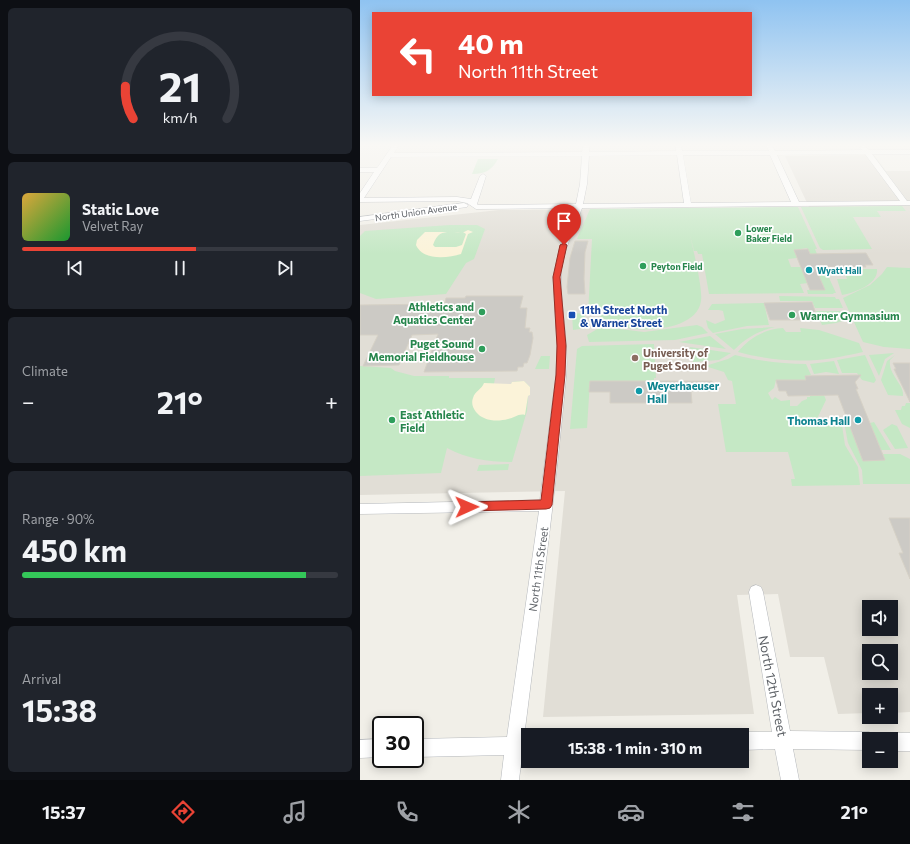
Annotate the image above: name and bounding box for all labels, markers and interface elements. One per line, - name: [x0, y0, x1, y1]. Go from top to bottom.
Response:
- text: 40 m: [458, 26, 524, 60]
- icon: left: [392, 28, 444, 80]
- text: 21: [159, 60, 201, 111]
- text: North 11th Street: [458, 60, 598, 82]
- text: km/h: [163, 108, 197, 126]
- text: Static Love: [82, 200, 159, 218]
- street label: North Union Avenue: [374, 201, 458, 223]
- pin: [547, 204, 581, 245]
- icon: arrive: [553, 210, 575, 232]
- text: Velvet Ray: [82, 218, 143, 234]
- place label: Lower Baker Field: [746, 223, 792, 244]
- marker: Lower Baker Field: [733, 228, 743, 238]
- icon: previous: [64, 257, 86, 279]
- icon: pause: [169, 257, 191, 279]
- icon: next: [274, 257, 296, 279]
- marker: Peyton Field: [638, 261, 648, 271]
- place label: Peyton Field: [651, 261, 702, 272]
- marker: Wyatt Hall: [804, 265, 814, 275]
- place label: Wyatt Hall: [817, 265, 861, 276]
- place label: Athletics and Aquatics Center: [393, 300, 474, 326]
- place label: 11th Street North & Warner Street: [580, 303, 667, 329]
- marker: Athletics and Aquatics Center: [477, 307, 487, 317]
- place label: Warner Gymnasium: [800, 309, 900, 322]
- marker: 11th Street North & Warner Street: [567, 310, 577, 320]
- marker: Warner Gymnasium: [787, 310, 797, 320]
- place label: Puget Sound Memorial Fieldhouse: [368, 337, 474, 363]
- marker: Puget Sound Memorial Fieldhouse: [477, 344, 487, 354]
- place label: University of Puget Sound: [643, 346, 709, 372]
- marker: University of Puget Sound: [630, 353, 640, 363]
- text: Climate: [22, 363, 68, 379]
- place label: Weyerhaeuser Hall: [647, 379, 720, 405]
- text: 21°: [157, 383, 203, 420]
- marker: Weyerhaeuser Hall: [634, 386, 644, 396]
- text: −: [22, 388, 35, 415]
- text: +: [325, 388, 338, 415]
- place label: East Athletic Field: [400, 408, 464, 434]
- place label: Thomas Hall: [787, 414, 850, 427]
- marker: East Athletic Field: [387, 415, 397, 425]
- marker: Thomas Hall: [853, 415, 863, 425]
- position arrow: [446, 486, 488, 528]
- text: Range · 90%: [22, 511, 95, 527]
- street label: North 11th Street: [526, 525, 550, 612]
- text: 450 km: [22, 531, 127, 568]
- map controls: [862, 600, 898, 768]
- button: sound: [862, 600, 898, 636]
- street label: North 12th Street: [755, 634, 791, 738]
- button: search: [862, 644, 898, 680]
- text: Arrival: [22, 671, 61, 687]
- button: +: [862, 688, 898, 724]
- text: 15:38: [22, 691, 97, 728]
- speed limit sign: 30: [372, 716, 424, 768]
- button: −: [862, 732, 898, 768]
- text: 15:38 · 1 min · 310 m: [568, 739, 702, 757]
- icon: directions: [169, 798, 197, 826]
- icon: music: [281, 798, 309, 826]
- icon: phone: [393, 798, 421, 826]
- icon: climate: [505, 798, 533, 826]
- icon: car: [617, 798, 645, 826]
- icon: filters: [729, 798, 757, 826]
- text: 15:37: [42, 801, 86, 823]
- text: 21°: [840, 801, 868, 823]

